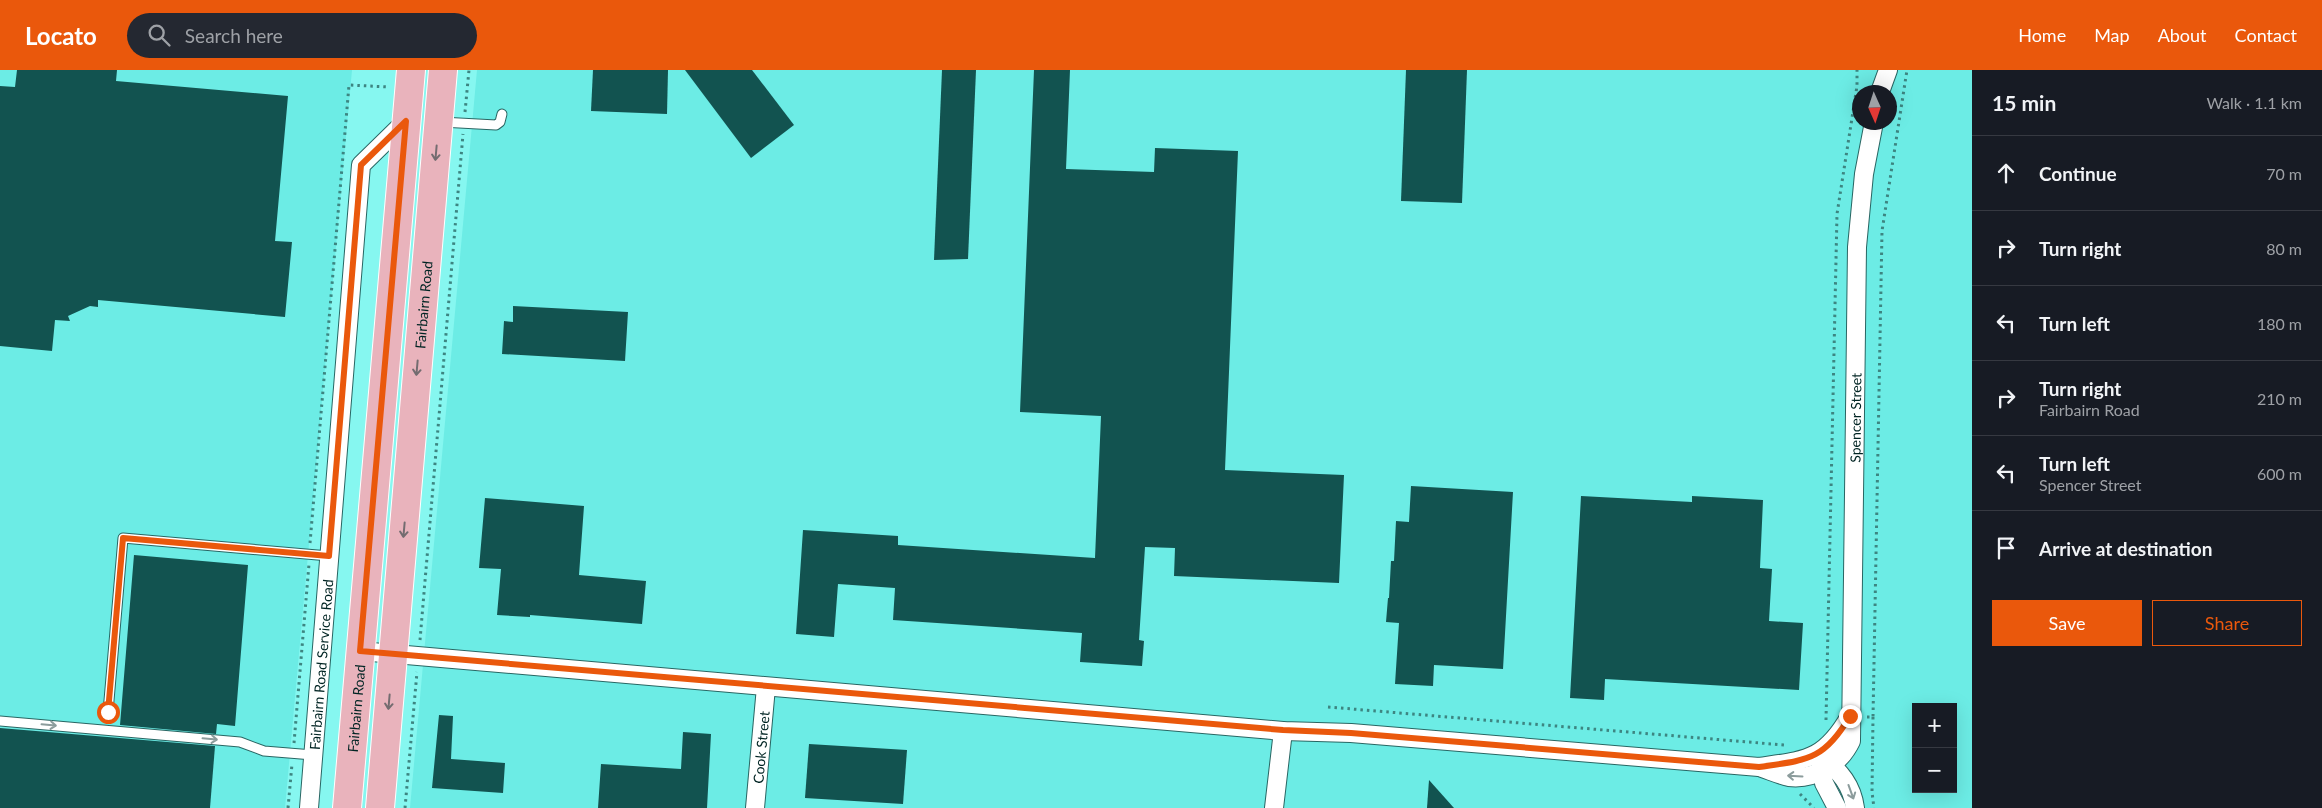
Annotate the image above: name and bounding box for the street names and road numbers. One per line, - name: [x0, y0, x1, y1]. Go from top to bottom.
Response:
- street label: Fairbairn Road: [411, 260, 435, 349]
- street label: Spencer Street: [1846, 373, 1864, 463]
- street label: Fairbairn Road Service Road: [305, 578, 336, 750]
- street label: Fairbairn Road: [343, 664, 368, 753]
- street label: Cook Street: [749, 710, 772, 784]

